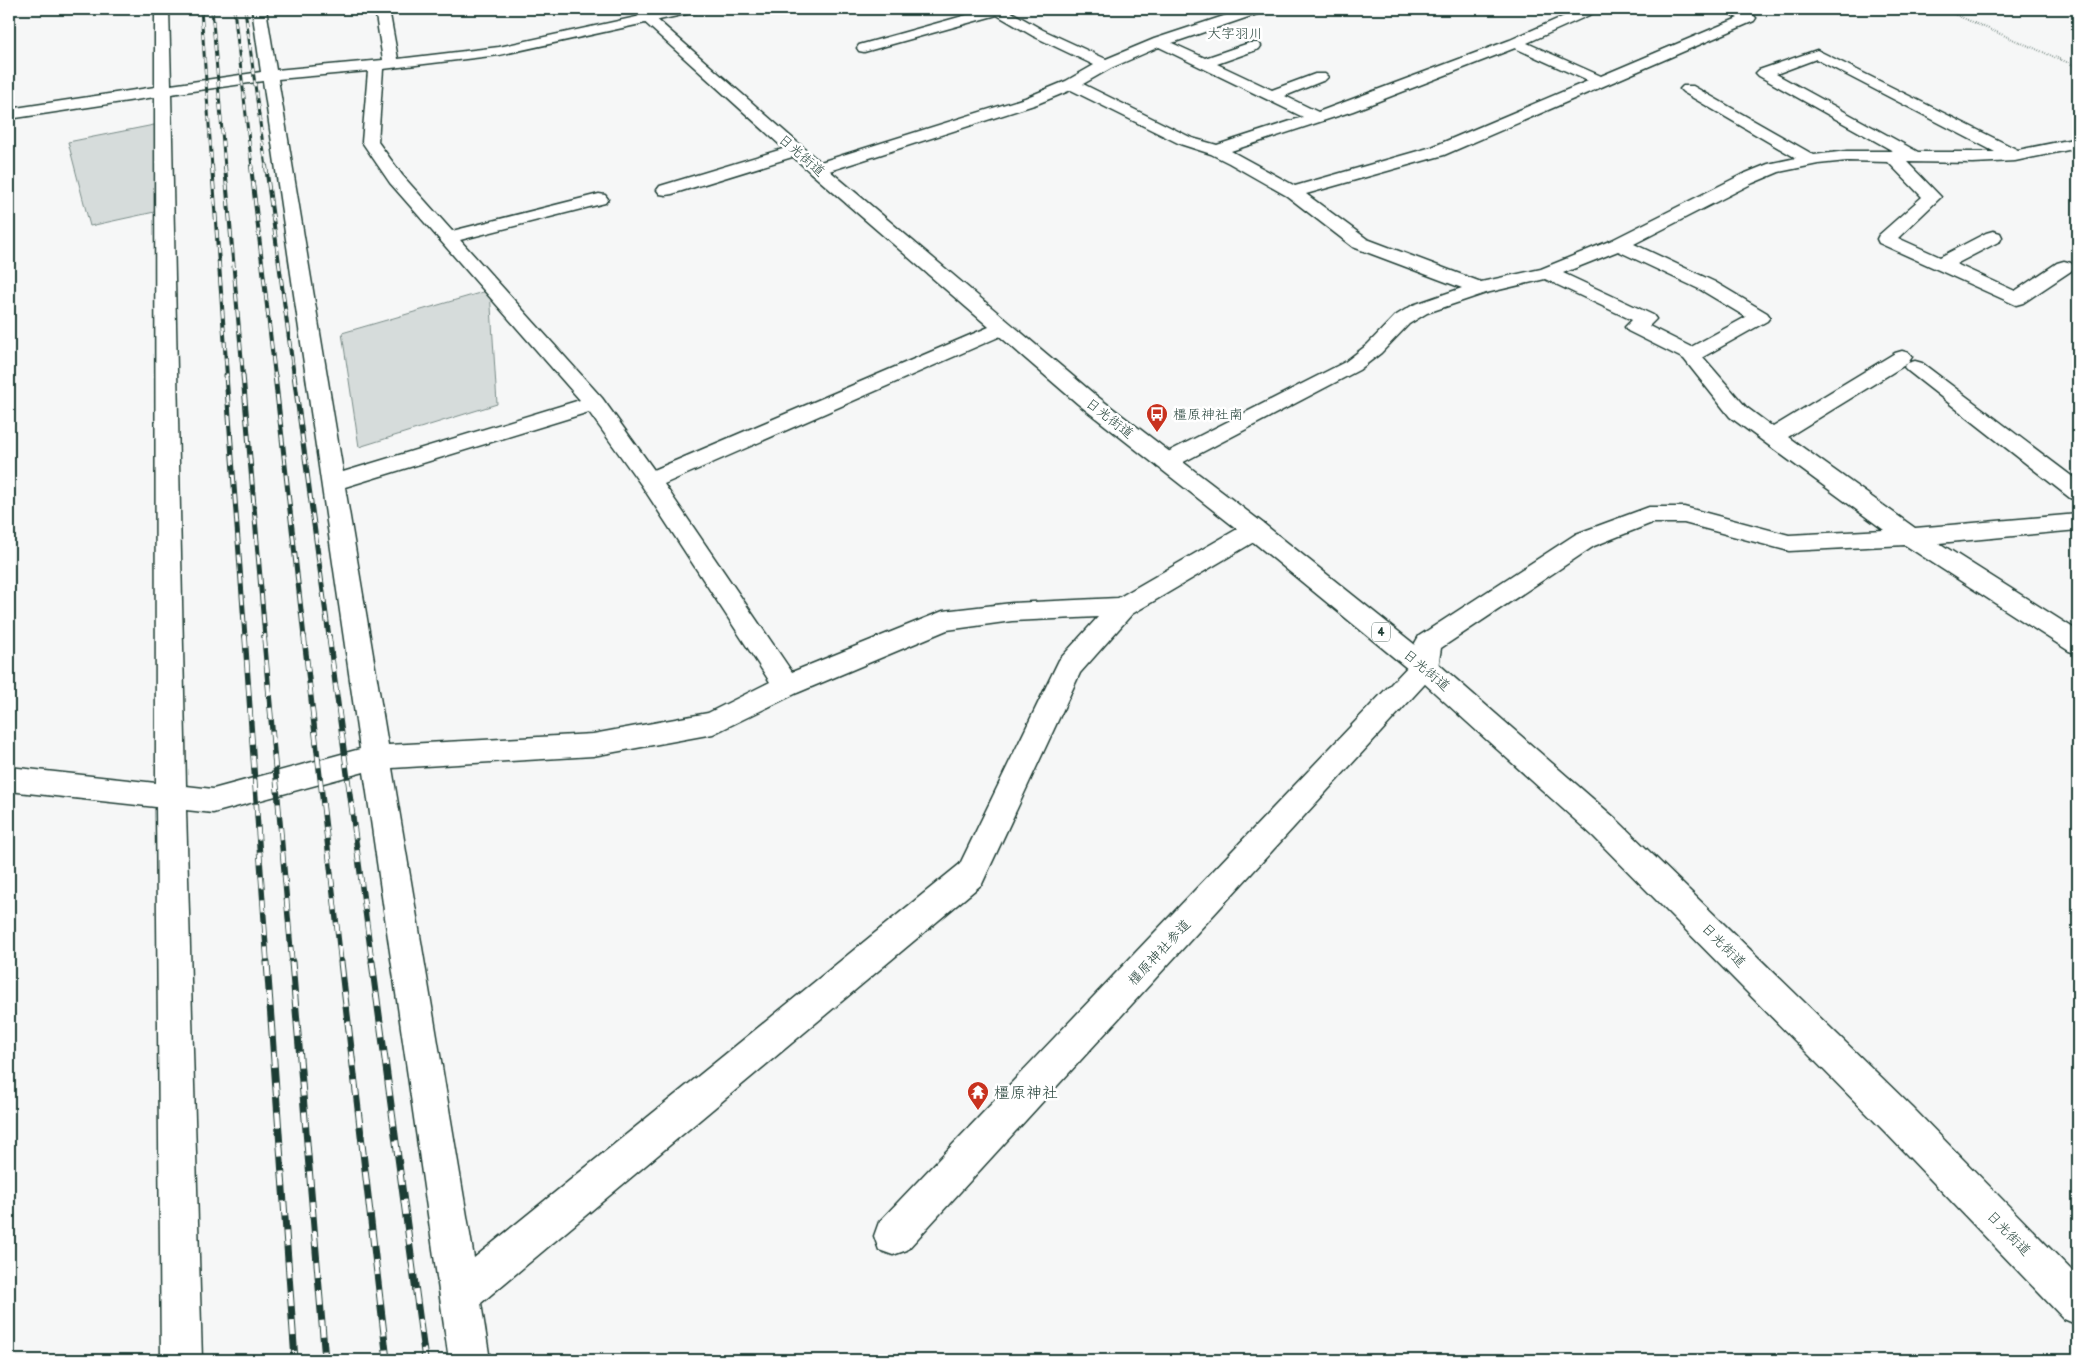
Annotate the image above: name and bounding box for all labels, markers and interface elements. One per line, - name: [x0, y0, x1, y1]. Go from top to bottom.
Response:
- district label: 大字羽川: [1207, 25, 1263, 42]
- street label: 日光街道: [775, 131, 828, 180]
- street label: 日光街道: [1082, 394, 1137, 442]
- bus stop icon: 橿原神社南: [1145, 402, 1169, 433]
- place label: 橿原神社南: [1173, 406, 1243, 423]
- road number: 4: [1372, 622, 1390, 642]
- street label: 日光街道: [1400, 646, 1454, 695]
- street label: 橿原神社参道: [1125, 916, 1194, 989]
- street label: 日光街道: [1698, 920, 1749, 971]
- temple icon: 橿原神社: [966, 1080, 990, 1111]
- place label: 橿原神社: [994, 1084, 1058, 1103]
- street label: 日光街道: [1983, 1207, 2034, 1259]

